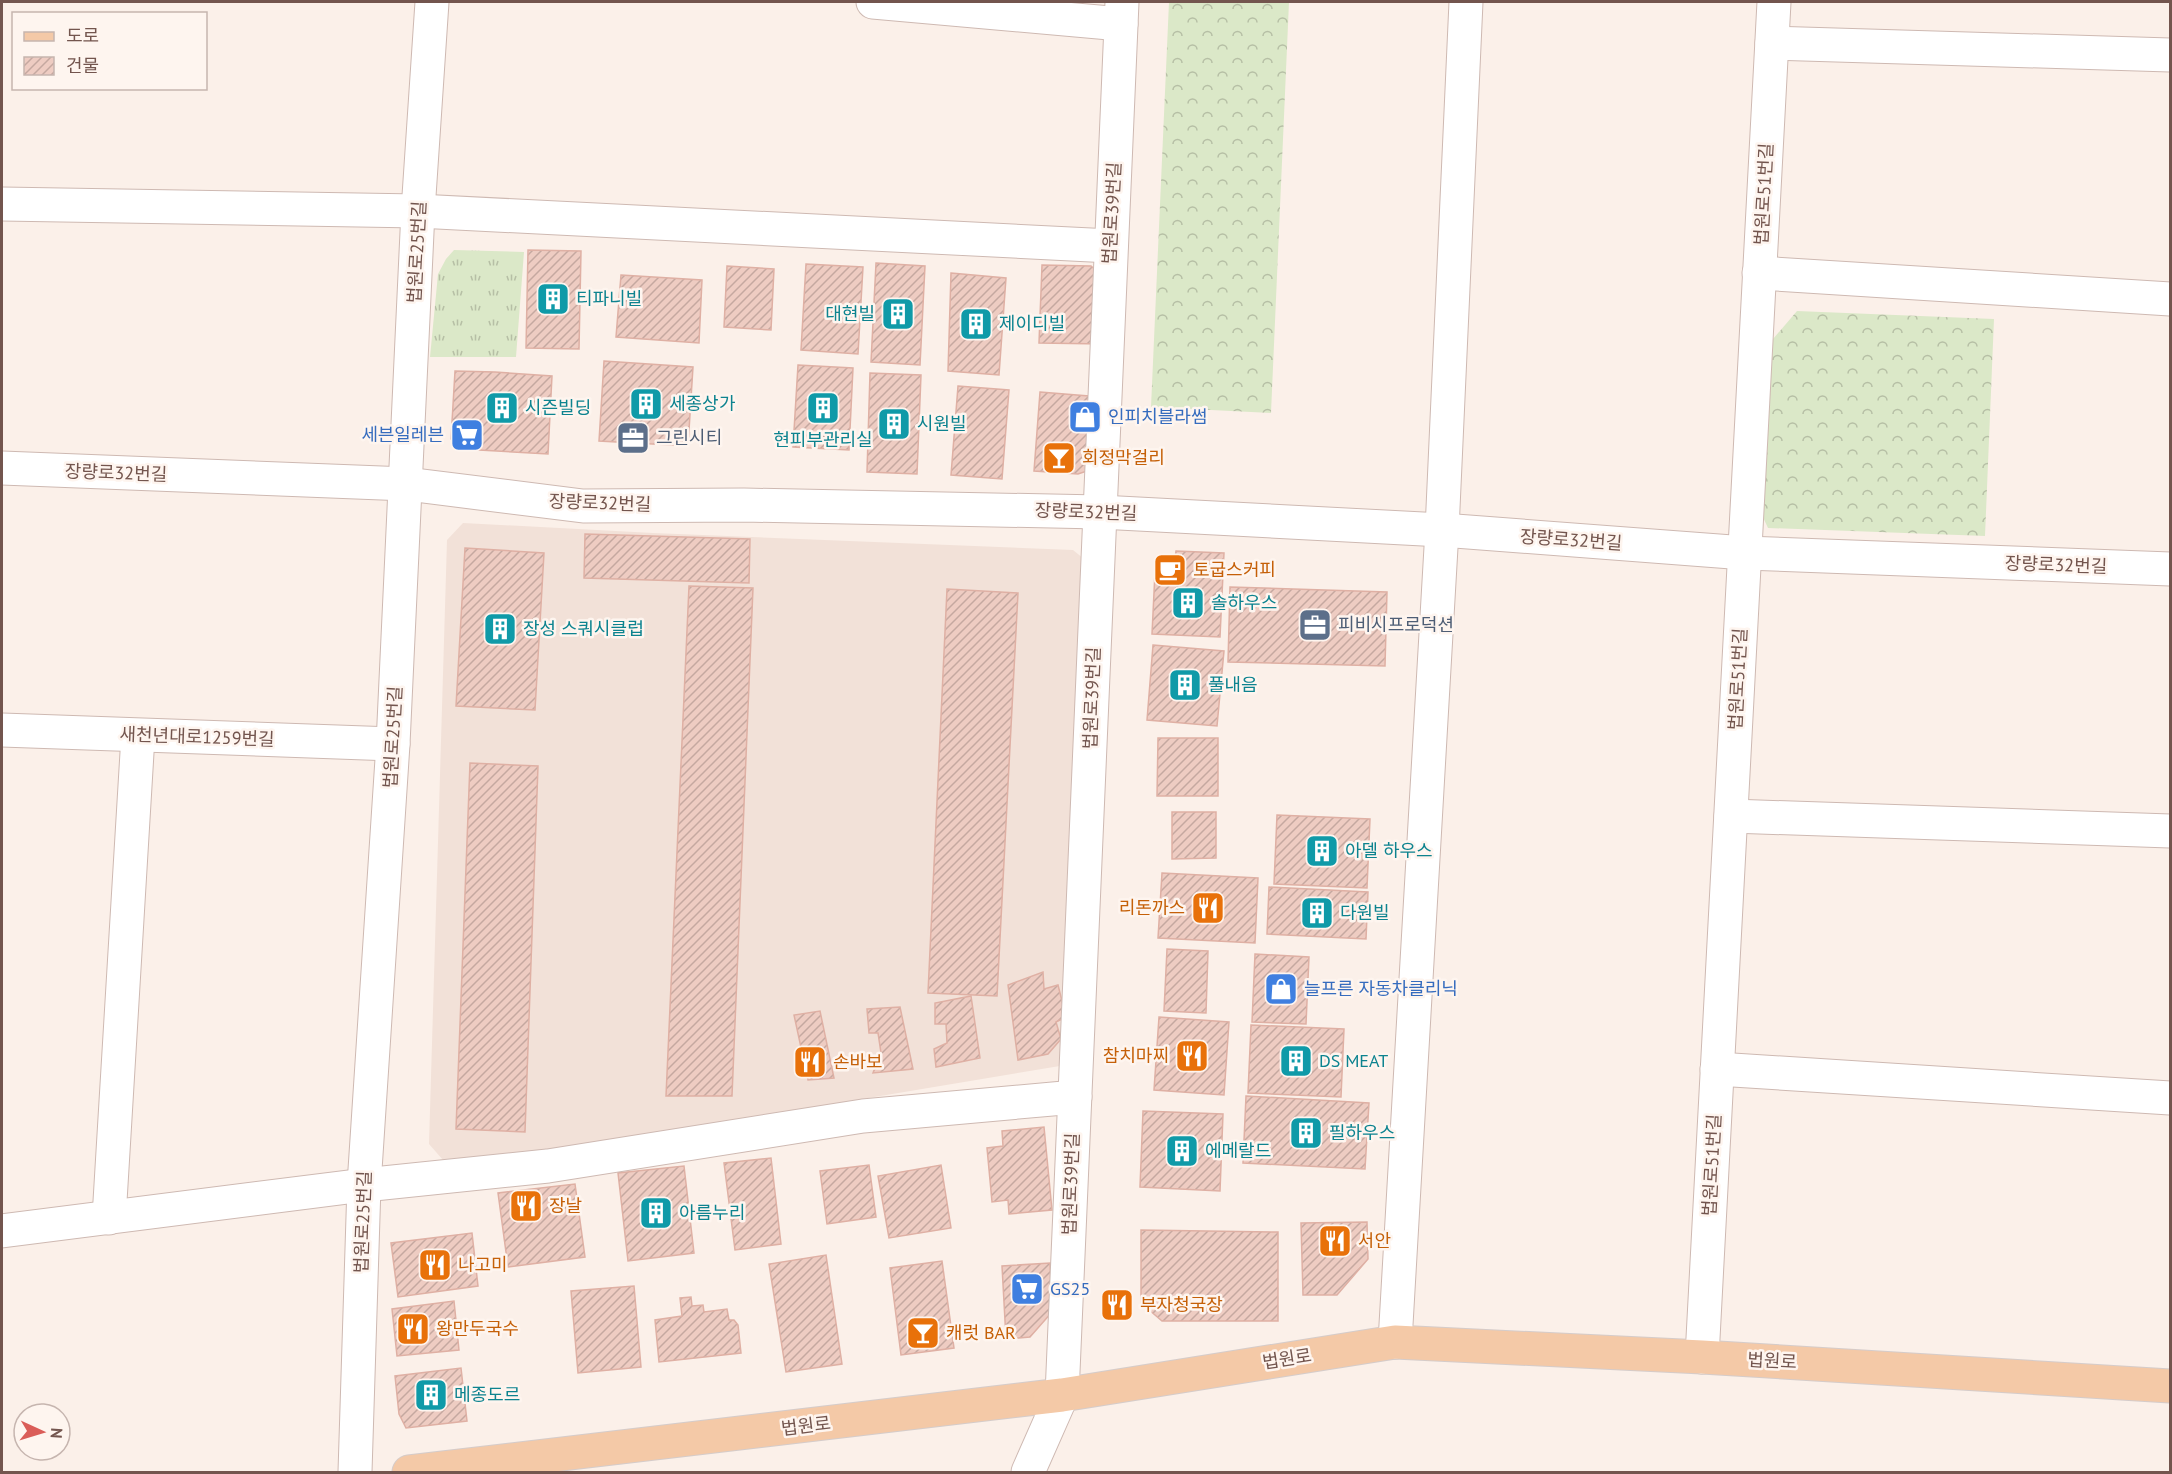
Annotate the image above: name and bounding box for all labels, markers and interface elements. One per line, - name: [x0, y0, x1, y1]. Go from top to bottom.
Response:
- legend: [12, 12, 207, 90]
- text: 도로: [66, 24, 99, 47]
- text: 건물: [66, 54, 99, 77]
- street label: 법원로51번길: [1749, 142, 1778, 246]
- street label: 법원로39번길: [1097, 161, 1126, 265]
- street label: 법원로25번길: [402, 200, 431, 304]
- building icon: 티파니빌: [535, 281, 571, 317]
- place label: 티파니빌: [576, 287, 642, 310]
- building icon: 대현빌: [880, 296, 916, 332]
- place label: 대현빌: [825, 302, 875, 325]
- building icon: 제이디빌: [958, 306, 994, 342]
- place label: 제이디빌: [999, 312, 1065, 335]
- building icon: 세종상가: [628, 386, 664, 422]
- building icon: 시즌빌딩: [484, 390, 520, 426]
- building icon: 현피부관리실: [805, 390, 841, 426]
- place label: 세종상가: [669, 392, 736, 415]
- place label: 시즌빌딩: [525, 396, 591, 419]
- shop icon: 인피치블라썸: [1067, 399, 1103, 435]
- place label: 인피치블라썸: [1108, 405, 1207, 428]
- building icon: 시원빌: [876, 406, 912, 442]
- place label: 시원빌: [917, 412, 967, 435]
- supermarket icon: 세븐일레븐: [449, 417, 485, 453]
- office icon: 그린시티: [615, 420, 651, 456]
- place label: 세븐일레븐: [361, 423, 444, 446]
- place label: 그린시티: [656, 426, 722, 449]
- place label: 현피부관리실: [773, 428, 873, 451]
- bar icon: 회정막걸리: [1041, 440, 1077, 476]
- place label: 회정막걸리: [1082, 446, 1165, 469]
- street label: 장량로32번길: [64, 459, 168, 486]
- street label: 장량로32번길: [548, 489, 652, 516]
- street label: 장량로32번길: [1034, 498, 1138, 525]
- street label: 장량로32번길: [1519, 524, 1623, 555]
- street label: 장량로32번길: [2004, 551, 2108, 578]
- cafe icon: 토굽스커피: [1152, 552, 1188, 588]
- place label: 토굽스커피: [1193, 558, 1276, 581]
- building icon: 솔하우스: [1170, 585, 1206, 621]
- place label: 솔하우스: [1211, 591, 1277, 614]
- office icon: 피비시프로덕션: [1297, 607, 1333, 643]
- building icon: 장성 스쿼시클럽: [482, 611, 518, 647]
- place label: 피비시프로덕션: [1338, 613, 1454, 636]
- place label: 장성 스쿼시클럽: [523, 617, 644, 640]
- street label: 법원로51번길: [1723, 627, 1752, 731]
- street label: 법원로39번길: [1078, 646, 1105, 750]
- building icon: 풀내음: [1167, 667, 1203, 703]
- place label: 풀내음: [1208, 673, 1258, 696]
- street label: 법원로25번길: [378, 685, 407, 789]
- street label: 새천년대로1259번길: [119, 722, 275, 751]
- building icon: 아델 하우스: [1304, 833, 1340, 869]
- place label: 아델 하우스: [1345, 839, 1433, 862]
- restaurant icon: 리돈까스: [1190, 890, 1226, 926]
- building icon: 다원빌: [1299, 895, 1335, 931]
- place label: 리돈까스: [1119, 896, 1185, 919]
- place label: 다원빌: [1340, 901, 1390, 924]
- shop icon: 늘프른 자동차클리닉: [1263, 971, 1299, 1007]
- place label: 늘프른 자동차클리닉: [1304, 977, 1458, 1000]
- restaurant icon: 참치마찌: [1174, 1038, 1210, 1074]
- building icon: DS MEAT: [1278, 1043, 1314, 1079]
- restaurant icon: 손바보: [792, 1044, 828, 1080]
- place label: 참치마찌: [1103, 1044, 1169, 1067]
- place label: DS MEAT: [1319, 1049, 1388, 1072]
- place label: 손바보: [833, 1050, 883, 1073]
- street label: 법원로51번길: [1697, 1113, 1726, 1217]
- building icon: 필하우스: [1288, 1115, 1324, 1151]
- place label: 필하우스: [1329, 1121, 1395, 1144]
- street label: 법원로39번길: [1057, 1132, 1084, 1236]
- building icon: 에메랄드: [1164, 1133, 1200, 1169]
- place label: 에메랄드: [1205, 1139, 1271, 1162]
- street label: 법원로25번길: [349, 1170, 376, 1274]
- restaurant icon: 장날: [508, 1188, 544, 1224]
- place label: 장날: [549, 1194, 582, 1217]
- building icon: 아름누리: [638, 1195, 674, 1231]
- place label: 아름누리: [679, 1201, 745, 1224]
- restaurant icon: 서안: [1317, 1223, 1353, 1259]
- place label: 서안: [1358, 1229, 1391, 1252]
- restaurant icon: 나고미: [417, 1247, 453, 1283]
- place label: 나고미: [458, 1253, 508, 1276]
- supermarket icon: GS25: [1009, 1271, 1045, 1307]
- place label: GS25: [1050, 1277, 1090, 1300]
- restaurant icon: 부자청국장: [1099, 1287, 1135, 1323]
- place label: 부자청국장: [1140, 1293, 1223, 1316]
- restaurant icon: 왕만두국수: [395, 1311, 431, 1347]
- bar icon: 캐럿 BAR: [905, 1315, 941, 1351]
- place label: 왕만두국수: [436, 1317, 519, 1340]
- place label: 캐럿 BAR: [946, 1321, 1016, 1344]
- street label: 법원로: [1261, 1343, 1313, 1374]
- street label: 법원로: [1747, 1348, 1797, 1373]
- building icon: 메종도르: [413, 1377, 449, 1413]
- place label: 메종도르: [454, 1383, 520, 1406]
- north arrow: [12, 1402, 72, 1462]
- street label: 법원로: [780, 1411, 832, 1440]
- text: N: [47, 1427, 67, 1439]

